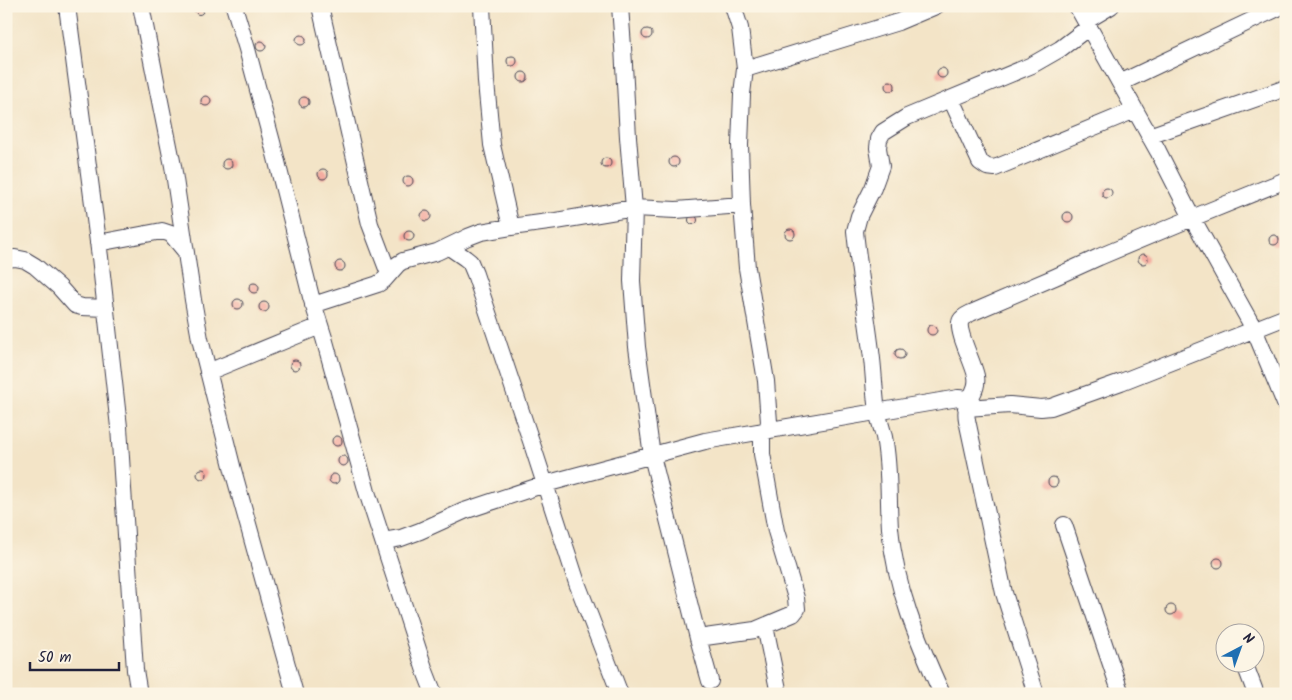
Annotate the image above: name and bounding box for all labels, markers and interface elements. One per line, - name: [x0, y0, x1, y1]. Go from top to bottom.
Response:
- north arrow: [1214, 622, 1264, 672]
- text: N: [1237, 628, 1259, 650]
- scale bar: [30, 640, 119, 672]
- text: 50 m: [38, 646, 72, 670]

